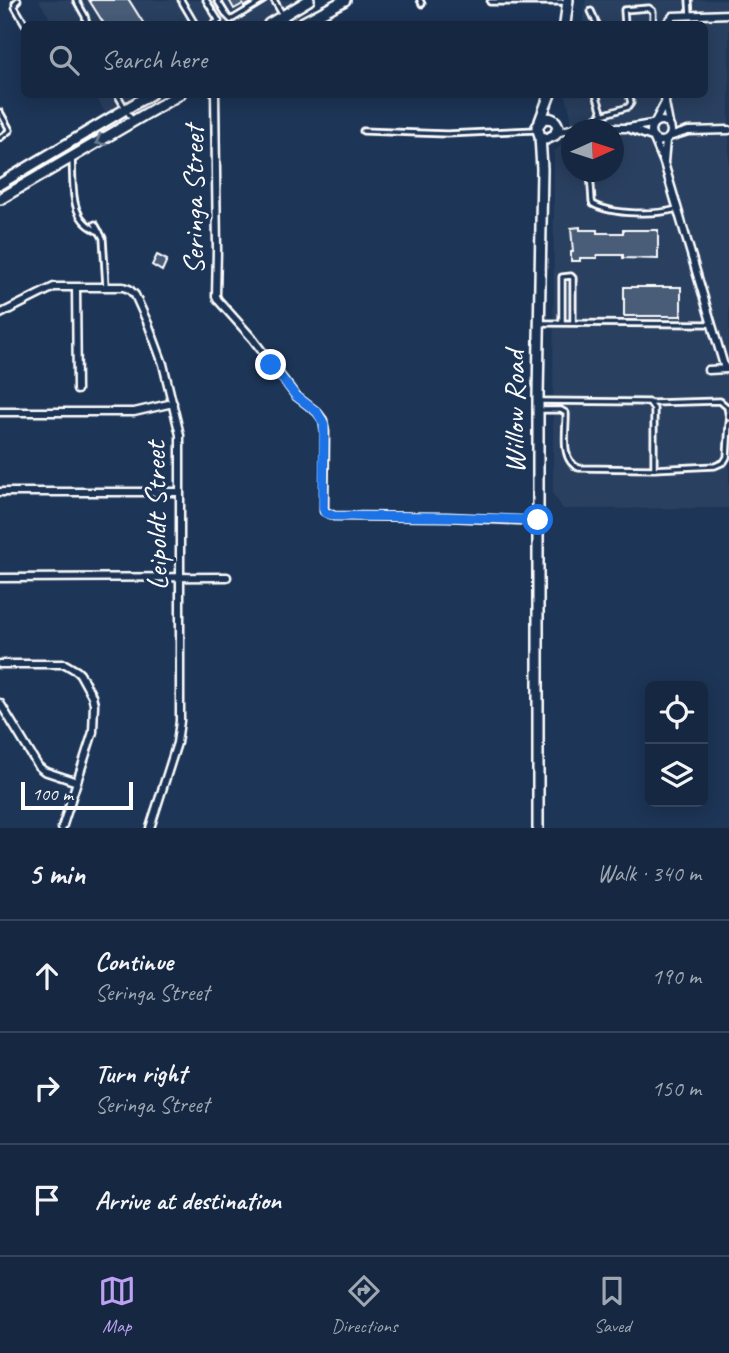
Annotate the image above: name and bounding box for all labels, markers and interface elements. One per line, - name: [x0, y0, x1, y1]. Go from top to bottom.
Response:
- search box: [21, 21, 708, 98]
- icon: search: [45, 41, 83, 79]
- text: Search here: [101, 43, 207, 76]
- north arrow: [561, 119, 624, 182]
- street label: Seringa Street: [174, 121, 212, 275]
- one-way arrow: [95, 133, 108, 146]
- street label: Willow Road: [495, 346, 533, 473]
- route end: [255, 349, 286, 380]
- street label: Leipoldt Street: [136, 438, 176, 591]
- route start: [522, 504, 553, 535]
- map controls: [645, 681, 708, 807]
- button: locate: [645, 681, 708, 744]
- button: layers: [645, 744, 708, 807]
- scale bar: [21, 779, 133, 811]
- text: 100 m: [32, 782, 73, 806]
- text: 5 min: [28, 855, 85, 893]
- text: Walk · 340 m: [597, 859, 701, 888]
- text: Continue: [95, 945, 173, 978]
- icon: ahead: [28, 957, 66, 995]
- text: 190 m: [652, 962, 701, 991]
- text: Seringa Street: [95, 978, 209, 1007]
- text: Turn right: [95, 1057, 186, 1090]
- icon: right: [28, 1069, 66, 1107]
- text: 150 m: [652, 1074, 701, 1103]
- text: Seringa Street: [95, 1090, 209, 1119]
- icon: arrive: [28, 1181, 66, 1219]
- text: Arrive at destination: [95, 1184, 281, 1217]
- tab: Map: [98, 1272, 136, 1338]
- tab: Directions: [331, 1272, 398, 1338]
- tab: Saved: [593, 1272, 631, 1338]

